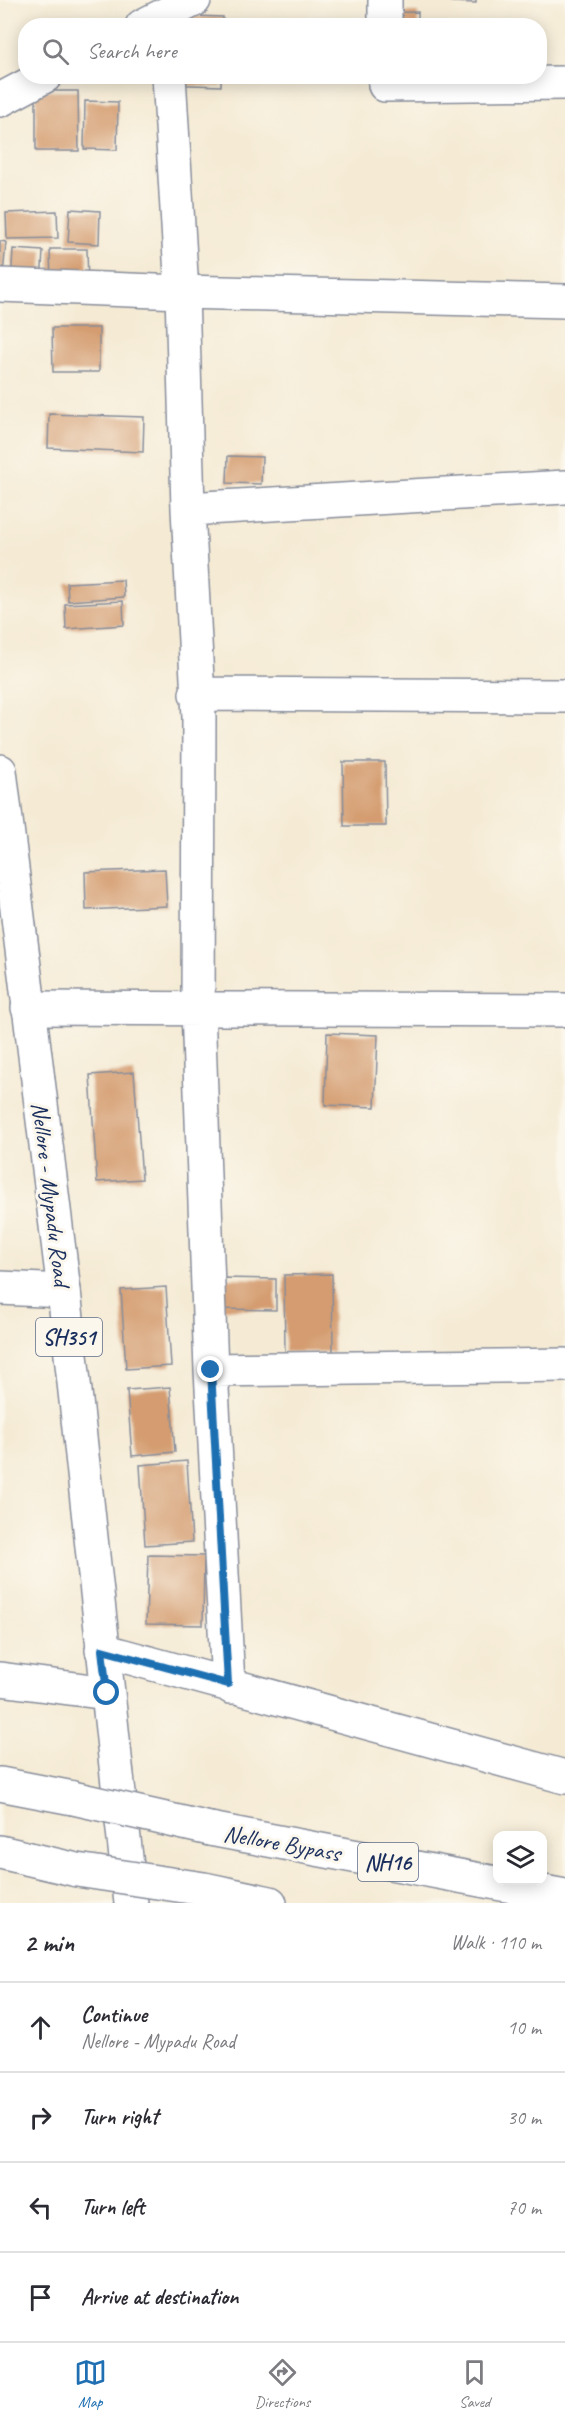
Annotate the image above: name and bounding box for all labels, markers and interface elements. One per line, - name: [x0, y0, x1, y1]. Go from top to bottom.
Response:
- search box: [18, 18, 547, 84]
- icon: search: [39, 35, 72, 68]
- text: Search here: [87, 37, 177, 65]
- street label: Nellore - Mypadu Road: [25, 1100, 78, 1291]
- road number: SH351: [36, 1318, 102, 1356]
- route end: [197, 1356, 223, 1382]
- route start: [93, 1679, 119, 1705]
- street label: Nellore Bypass: [221, 1818, 346, 1869]
- map controls: [493, 1831, 547, 1885]
- button: layers: [493, 1831, 547, 1885]
- road number: NH16: [358, 1843, 418, 1881]
- text: 2 min: [24, 1926, 74, 1959]
- text: Walk · 110 m: [451, 1930, 541, 1955]
- text: Continue: [81, 2001, 147, 2029]
- icon: ahead: [24, 2011, 57, 2044]
- text: 10 m: [507, 2015, 541, 2040]
- text: Nellore - Mypadu Road: [81, 2029, 235, 2054]
- icon: right: [24, 2101, 57, 2134]
- text: Turn right: [81, 2103, 158, 2131]
- text: 30 m: [507, 2105, 541, 2130]
- icon: left: [24, 2191, 57, 2224]
- text: Turn left: [81, 2193, 145, 2221]
- text: 70 m: [507, 2195, 541, 2220]
- icon: arrive: [24, 2281, 57, 2314]
- text: Arrive at destination: [81, 2283, 238, 2311]
- tab: Map: [74, 2356, 107, 2412]
- tab: Directions: [255, 2356, 310, 2412]
- tab: Saved: [458, 2356, 491, 2412]

